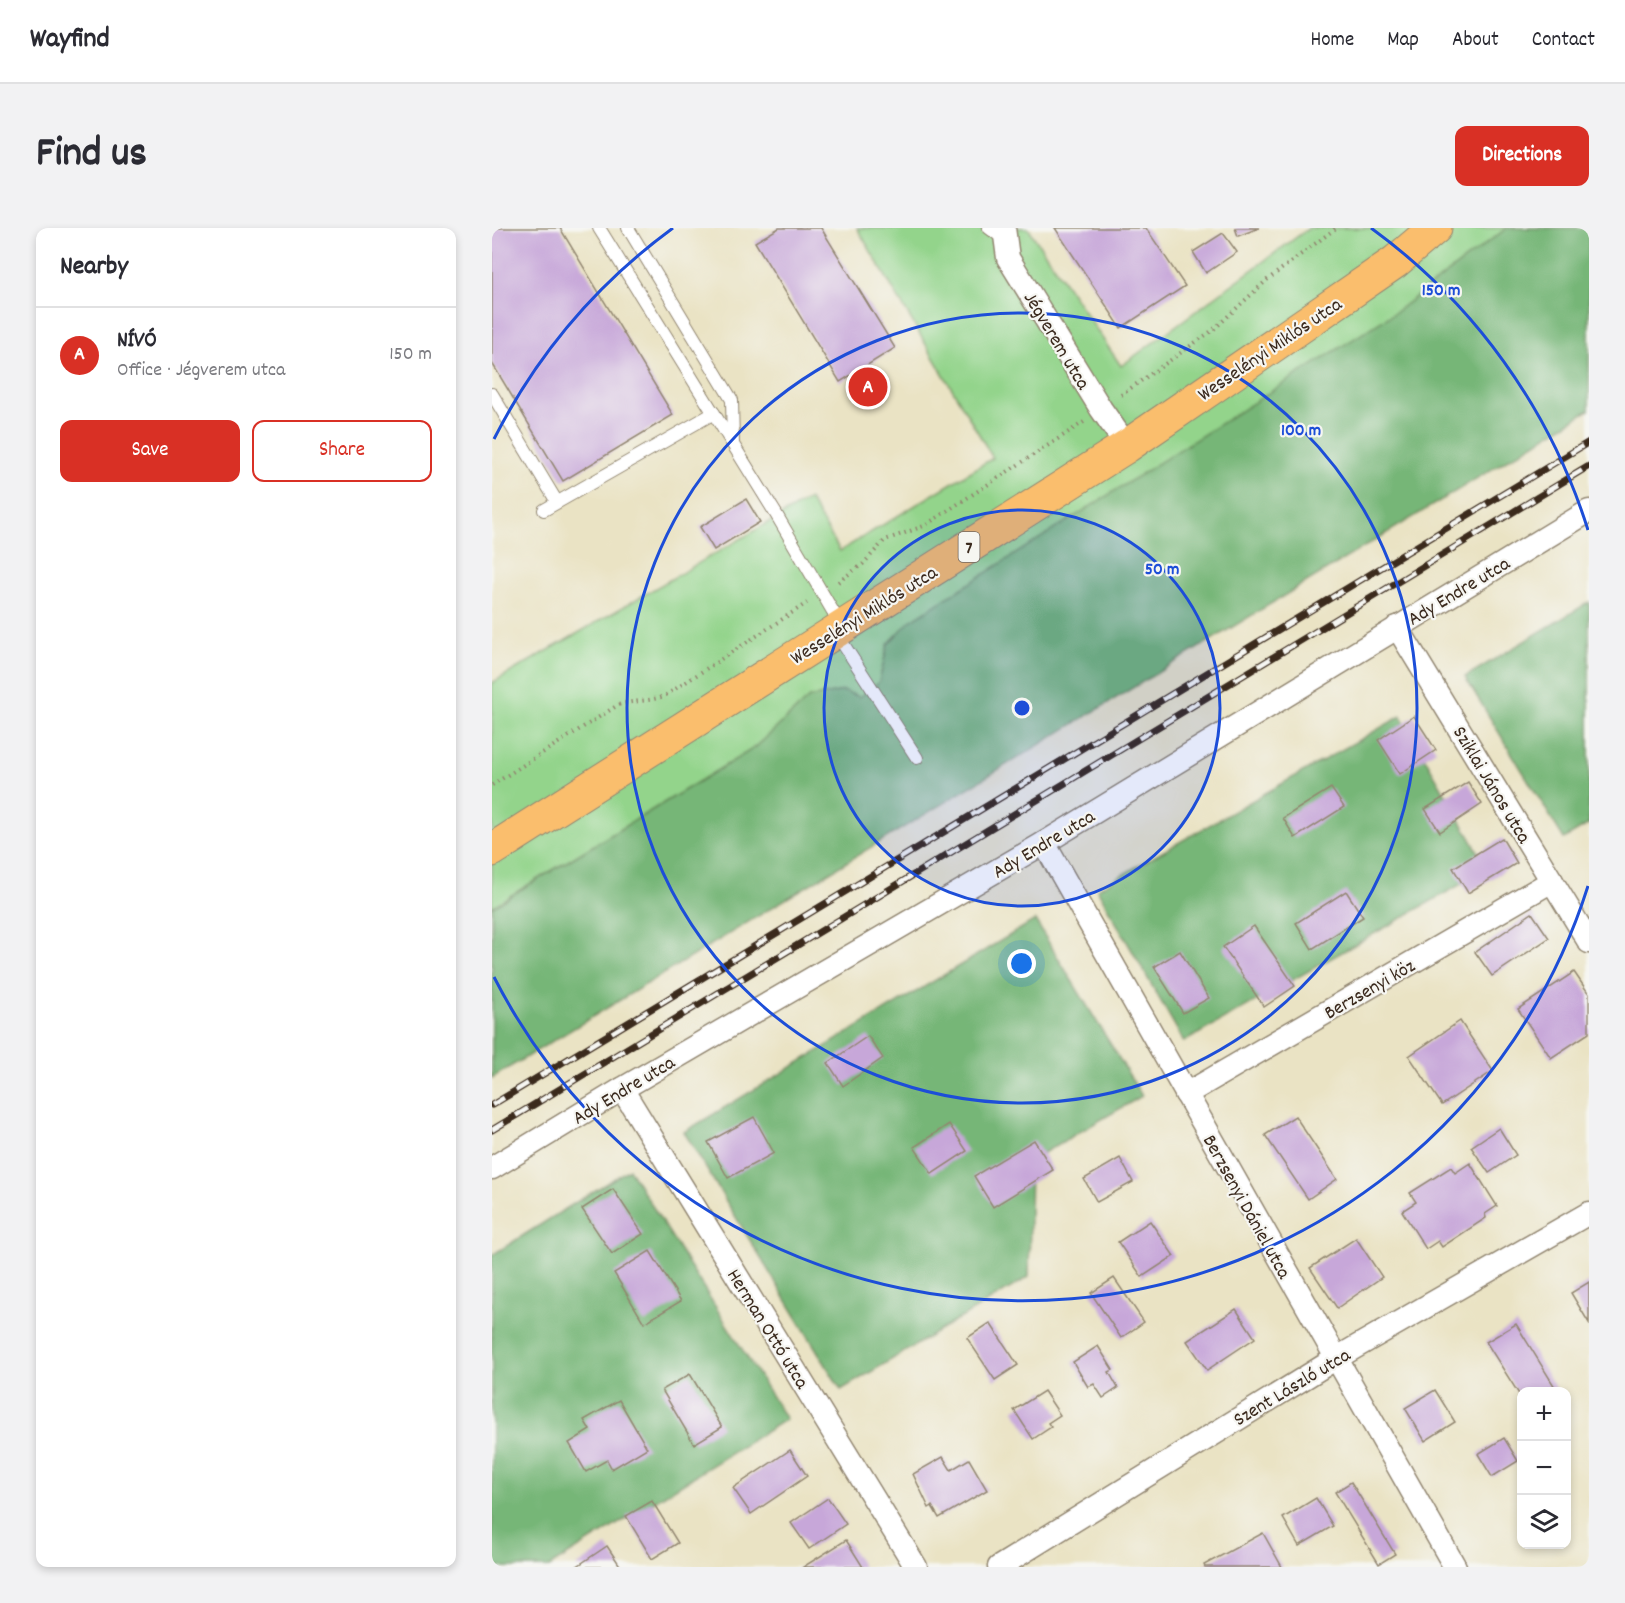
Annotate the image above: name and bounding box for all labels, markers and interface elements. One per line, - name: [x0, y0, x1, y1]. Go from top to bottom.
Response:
- text: Wayfind: [30, 21, 110, 61]
- text: Home: [1310, 26, 1354, 56]
- text: Map: [1387, 26, 1419, 56]
- text: About: [1452, 26, 1499, 56]
- text: Contact: [1532, 26, 1595, 56]
- text: Find us: [36, 126, 147, 186]
- button: Directions: [1455, 126, 1589, 186]
- text: Nearby: [60, 249, 128, 286]
- text: 150 m: [1422, 279, 1460, 304]
- street label: Jégverem utca: [1015, 287, 1096, 396]
- street label: Wesselényi Miklós utca: [1193, 291, 1349, 409]
- text: NÍVÓ: [117, 326, 157, 357]
- text: A: [74, 341, 85, 369]
- text: 150 m: [389, 341, 432, 369]
- text: Office · Jégverem utca: [117, 357, 285, 385]
- pin: A: [848, 364, 887, 410]
- text: 100 m: [1281, 419, 1321, 444]
- button: Save: [60, 420, 240, 482]
- button: Share: [252, 420, 432, 482]
- road number: 7: [958, 532, 980, 562]
- street label: Ady Endre utca: [1403, 551, 1517, 634]
- text: 50 m: [1145, 558, 1179, 583]
- street label: Wesselényi Miklós utca: [786, 560, 944, 673]
- centre of rings: [1012, 698, 1032, 718]
- street label: Sziklai János utca: [1444, 722, 1537, 850]
- street label: Ady Endre utca: [988, 804, 1102, 887]
- your location: [1007, 949, 1036, 978]
- street label: Berzsenyi köz: [1320, 953, 1421, 1028]
- street label: Ady Endre utca: [568, 1050, 682, 1133]
- street label: Berzsenyi Dániel utca: [1194, 1130, 1297, 1285]
- street label: Herman Ottó utca: [718, 1264, 815, 1395]
- street label: Szent László utca: [1229, 1342, 1357, 1435]
- map controls: [1517, 1387, 1571, 1549]
- button: +: [1517, 1387, 1571, 1441]
- button: −: [1517, 1441, 1571, 1495]
- button: layers: [1517, 1495, 1571, 1549]

